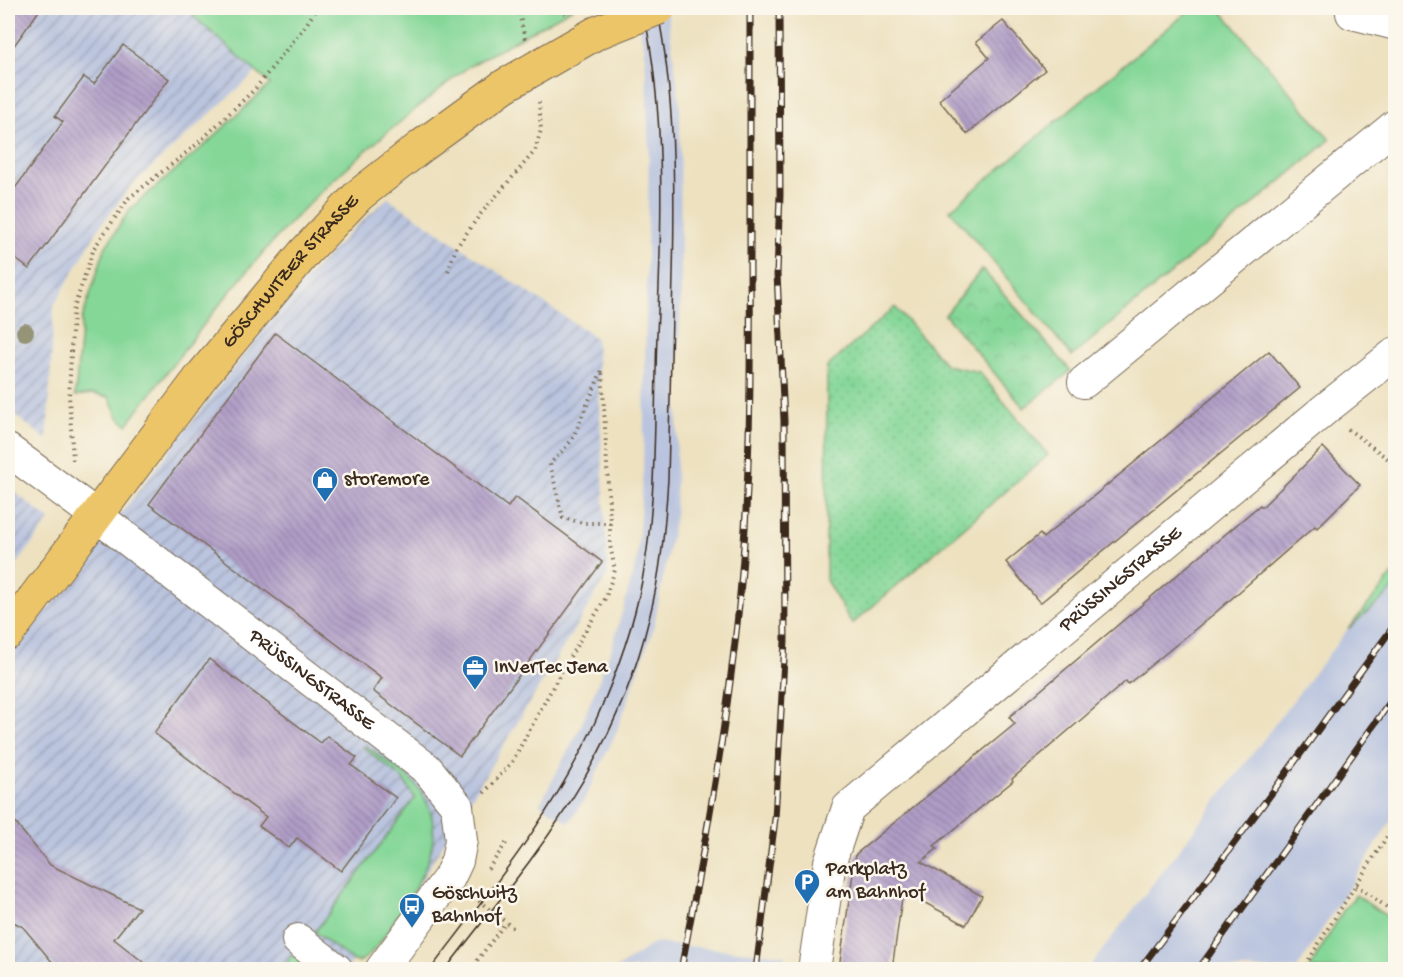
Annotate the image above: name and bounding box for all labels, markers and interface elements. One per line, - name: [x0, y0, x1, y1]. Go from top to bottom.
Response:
- street label: GÖSCHWITZER STRASSE: [218, 189, 365, 354]
- shop icon: storemore: [310, 465, 340, 503]
- place label: storemore: [344, 469, 430, 492]
- street label: PRÜSSINGSTRASSE: [1054, 521, 1188, 638]
- street label: PRÜSSINGSTRASSE: [243, 624, 380, 737]
- office icon: InVerTec Jena: [460, 653, 490, 691]
- place label: InVerTec Jena: [494, 657, 609, 680]
- place label: Parkplatz am Bahnhof: [825, 859, 927, 905]
- parking icon: Parkplatz am Bahnhof: [792, 867, 822, 905]
- place label: Göschwitz Bahnhof: [431, 883, 518, 929]
- bus stop icon: Göschwitz Bahnhof: [397, 891, 427, 929]

